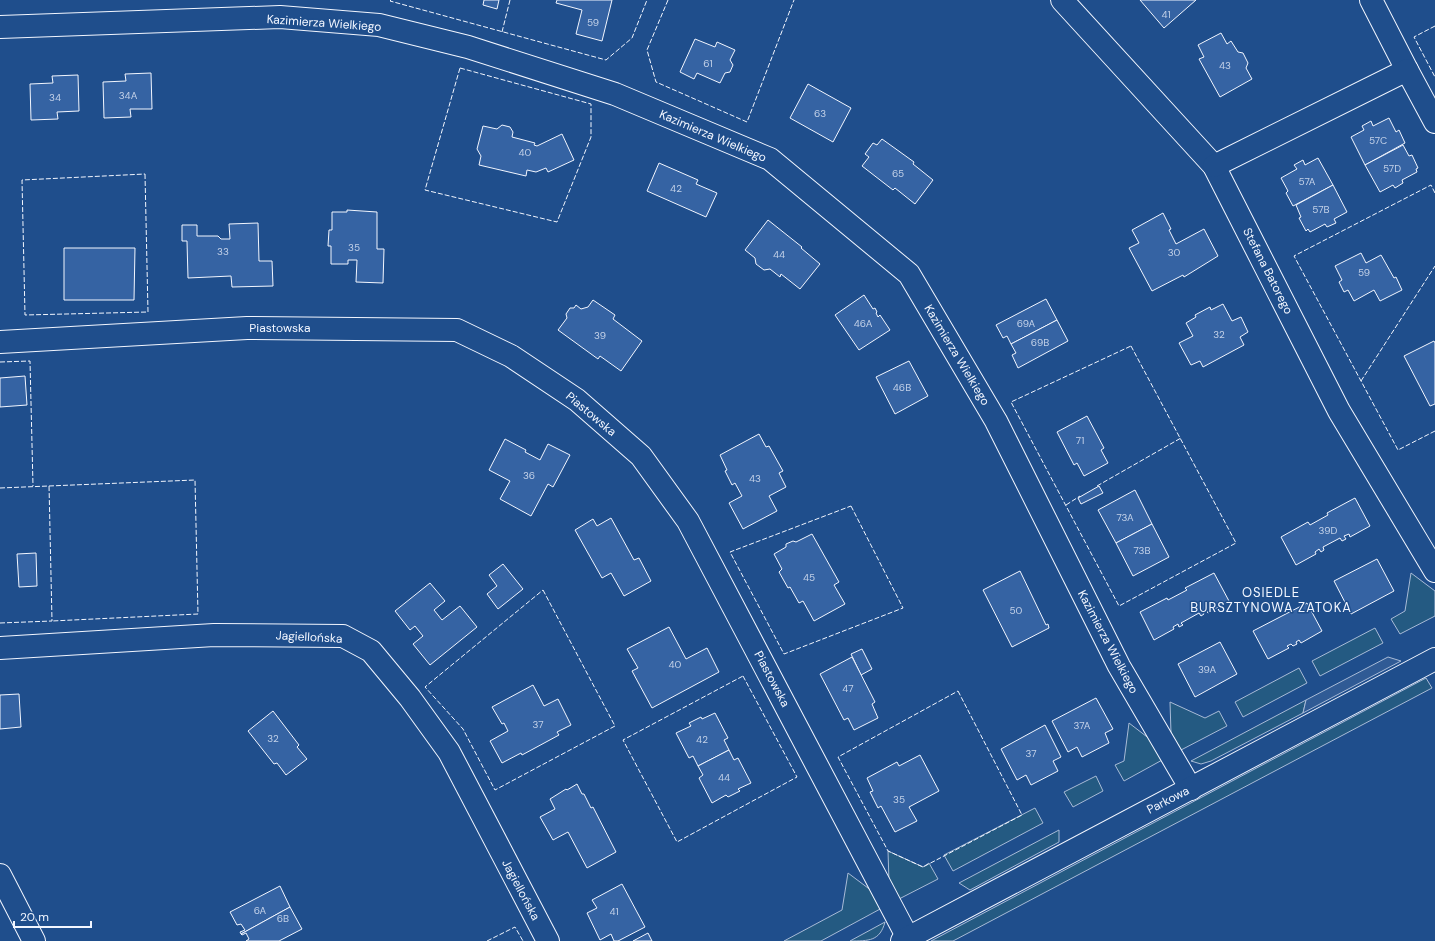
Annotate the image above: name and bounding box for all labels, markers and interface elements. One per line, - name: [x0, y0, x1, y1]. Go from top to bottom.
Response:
- house number: 41: [1161, 8, 1171, 21]
- street label: Kazimierza Wielkiego: [266, 11, 382, 35]
- house number: 59: [587, 16, 599, 29]
- house number: 61: [703, 57, 713, 70]
- house number: 43: [1219, 59, 1231, 72]
- house number: 34A: [119, 89, 138, 102]
- house number: 34: [49, 91, 61, 104]
- street label: Kazimierza Wielkiego: [657, 106, 769, 166]
- house number: 63: [814, 107, 826, 120]
- house number: 57C: [1369, 134, 1387, 147]
- house number: 40: [519, 146, 532, 159]
- house number: 57D: [1383, 162, 1401, 175]
- house number: 65: [892, 167, 904, 180]
- house number: 57A: [1298, 175, 1316, 188]
- house number: 42: [670, 182, 682, 195]
- house number: 57B: [1312, 203, 1330, 216]
- street label: Stefana Batorego: [1239, 225, 1297, 317]
- house number: 35: [348, 241, 360, 254]
- house number: 33: [217, 245, 229, 258]
- house number: 30: [1168, 246, 1181, 259]
- house number: 44: [773, 248, 785, 261]
- house number: 59: [1358, 266, 1370, 279]
- street label: Kazimierza Wielkiego: [921, 302, 993, 408]
- house number: 46A: [854, 317, 873, 330]
- house number: 69A: [1017, 317, 1036, 330]
- street label: Piastowska: [249, 320, 311, 336]
- house number: 32: [1213, 328, 1225, 341]
- house number: 39: [594, 329, 606, 342]
- house number: 69B: [1031, 336, 1049, 349]
- house number: 46B: [893, 381, 911, 394]
- street label: Piastowska: [562, 388, 620, 440]
- house number: 71: [1076, 434, 1084, 447]
- house number: 36: [523, 469, 535, 482]
- house number: 43: [749, 472, 761, 485]
- house number: 73A: [1116, 511, 1134, 524]
- house number: 39D: [1319, 524, 1338, 537]
- house number: 73B: [1133, 544, 1151, 557]
- house number: 45: [803, 571, 815, 584]
- district label: OSIEDLE BURSZTYNOWA ZATOKA: [1190, 584, 1352, 616]
- street label: Kazimierza Wielkiego: [1074, 587, 1142, 697]
- house number: 50: [1010, 604, 1023, 617]
- street label: Jagiellońska: [275, 627, 343, 647]
- street label: Piastowska: [751, 648, 793, 710]
- house number: 40: [669, 658, 682, 671]
- house number: 39A: [1198, 663, 1216, 676]
- house number: 47: [842, 682, 854, 695]
- house number: 37: [532, 718, 544, 731]
- house number: 37A: [1074, 719, 1091, 732]
- house number: 32: [267, 732, 279, 745]
- house number: 42: [696, 733, 708, 746]
- house number: 37: [1025, 747, 1037, 760]
- house number: 44: [718, 771, 730, 784]
- street label: Parkowa: [1144, 783, 1192, 817]
- house number: 35: [893, 793, 905, 806]
- street label: Jagiellońska: [498, 857, 544, 923]
- scale bar: [14, 903, 91, 929]
- house number: 6A: [254, 904, 267, 917]
- house number: 41: [609, 905, 619, 918]
- text: 20 m: [20, 909, 49, 925]
- house number: 6B: [277, 912, 289, 925]

